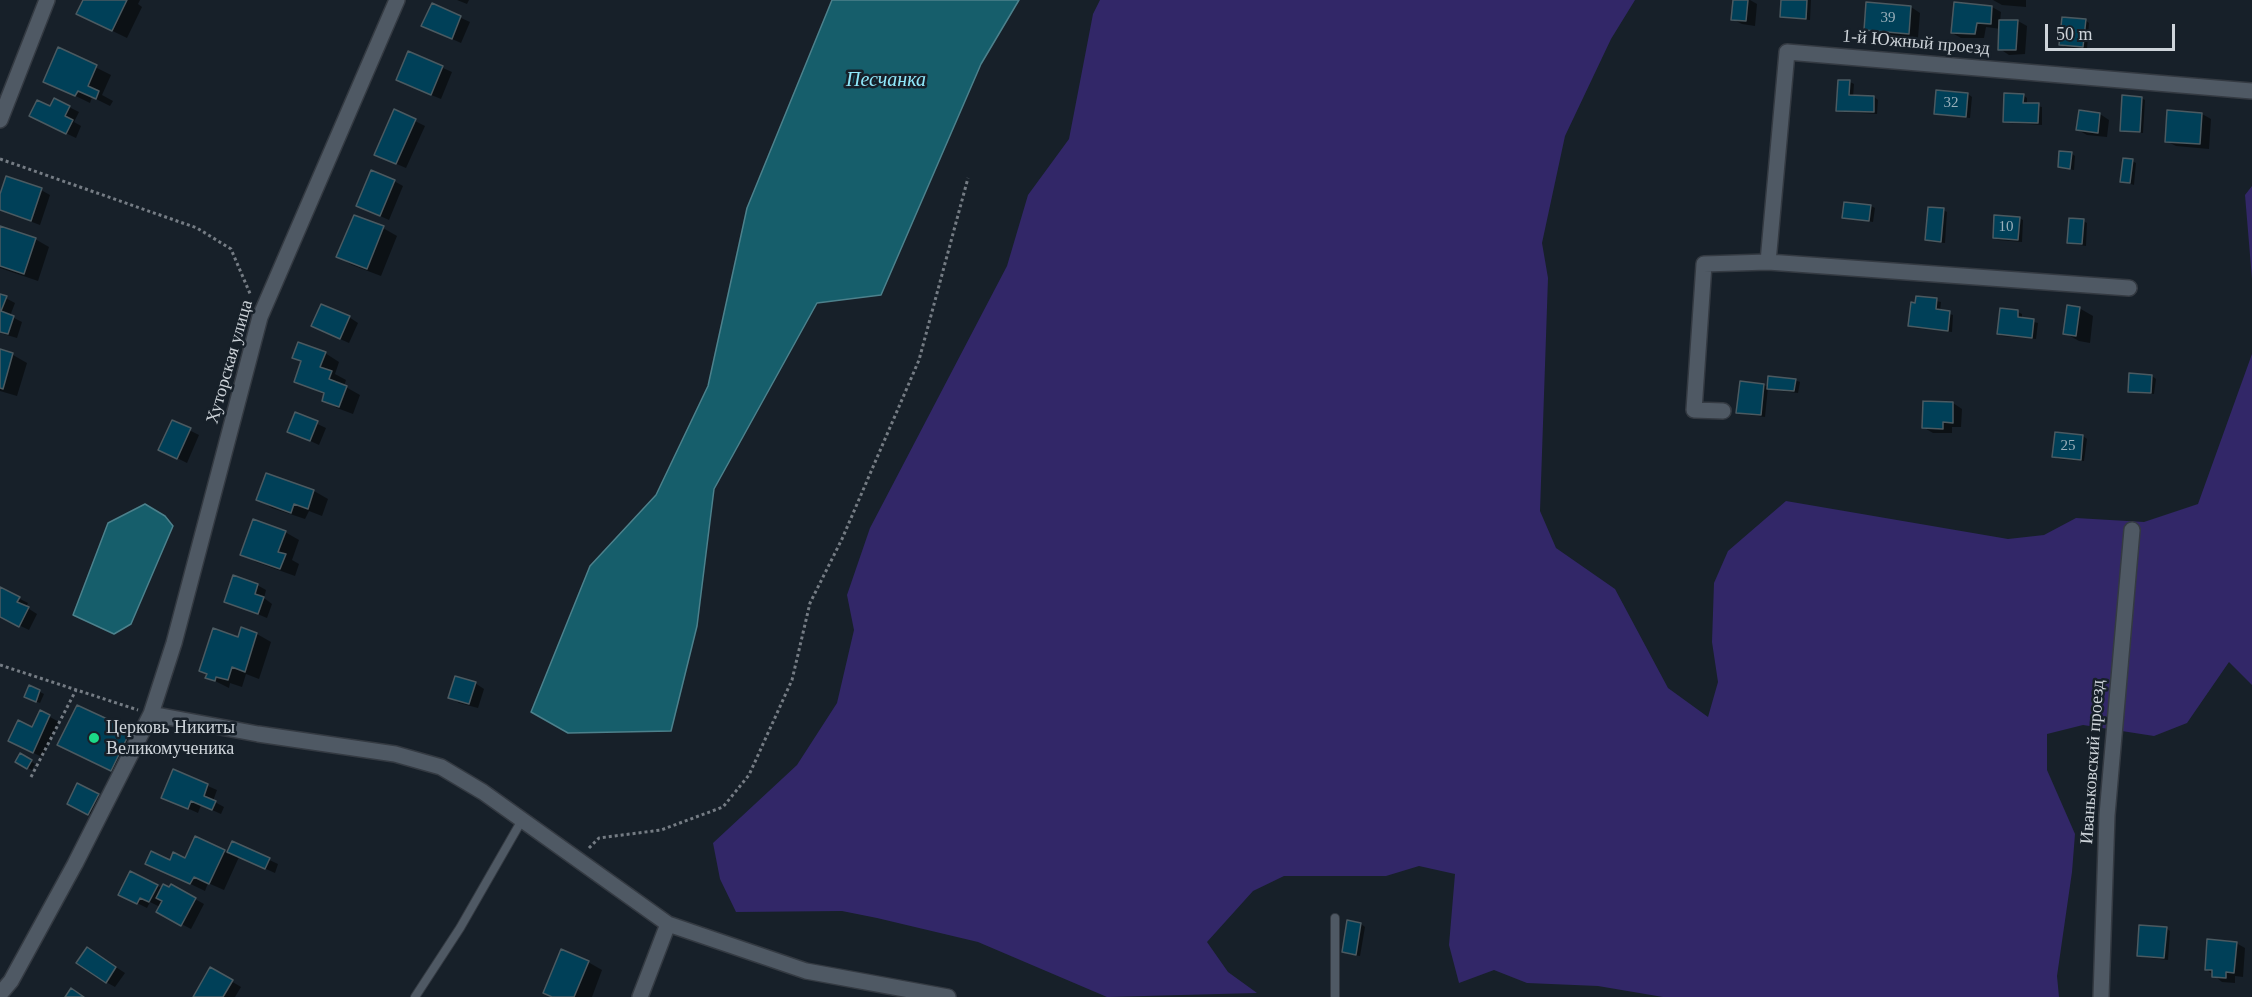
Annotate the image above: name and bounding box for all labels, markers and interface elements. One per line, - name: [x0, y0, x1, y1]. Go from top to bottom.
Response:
- house number: 39: [1880, 9, 1896, 27]
- scale bar: [2048, 12, 2178, 50]
- text: 50 m: [2056, 24, 2093, 44]
- street label: 1-й Южный проезд: [1841, 26, 1991, 60]
- water label: Песчанка: [846, 69, 926, 93]
- house number: 32: [1944, 94, 1958, 112]
- house number: 10: [1998, 218, 2014, 236]
- street label: Хуторская улица: [202, 298, 258, 426]
- house number: 25: [2060, 437, 2076, 455]
- street label: Иваньковский проезд: [2076, 679, 2110, 845]
- place label: Церковь Никиты Великомученика: [106, 717, 235, 760]
- marker: Церковь Никиты Великомученика: [87, 731, 101, 745]

